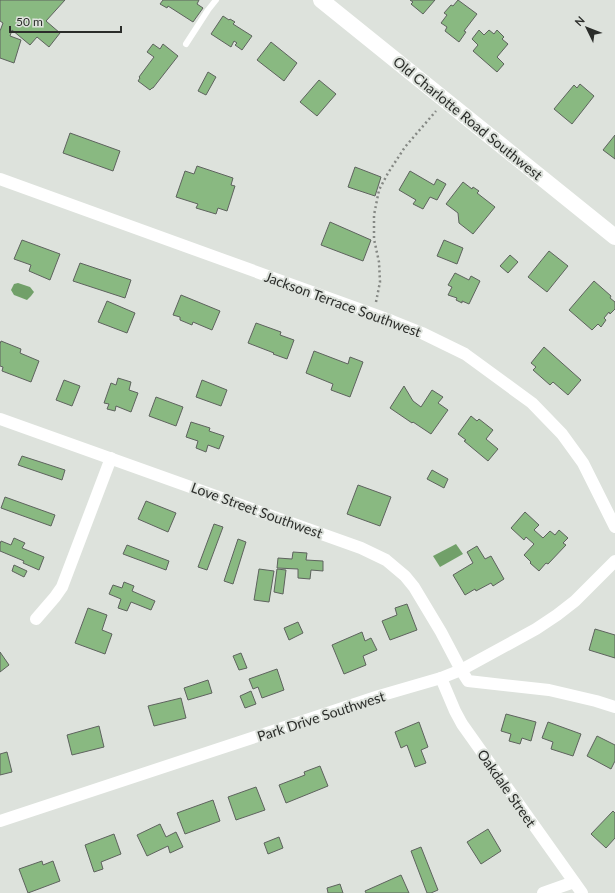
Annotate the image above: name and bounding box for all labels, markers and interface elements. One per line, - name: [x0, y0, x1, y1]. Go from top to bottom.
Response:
- scale bar: [10, 8, 121, 34]
- north arrow: [567, 8, 607, 48]
- text: N: [572, 13, 587, 28]
- text: 50 m: [16, 14, 43, 29]
- street label: Old Charlotte Road Southwest: [390, 53, 546, 183]
- street label: Jackson Terrace Southwest: [262, 268, 424, 340]
- street label: Love Street Southwest: [189, 478, 325, 542]
- street label: Park Drive Southwest: [255, 687, 387, 745]
- street label: Oakdale Street: [474, 746, 540, 830]

